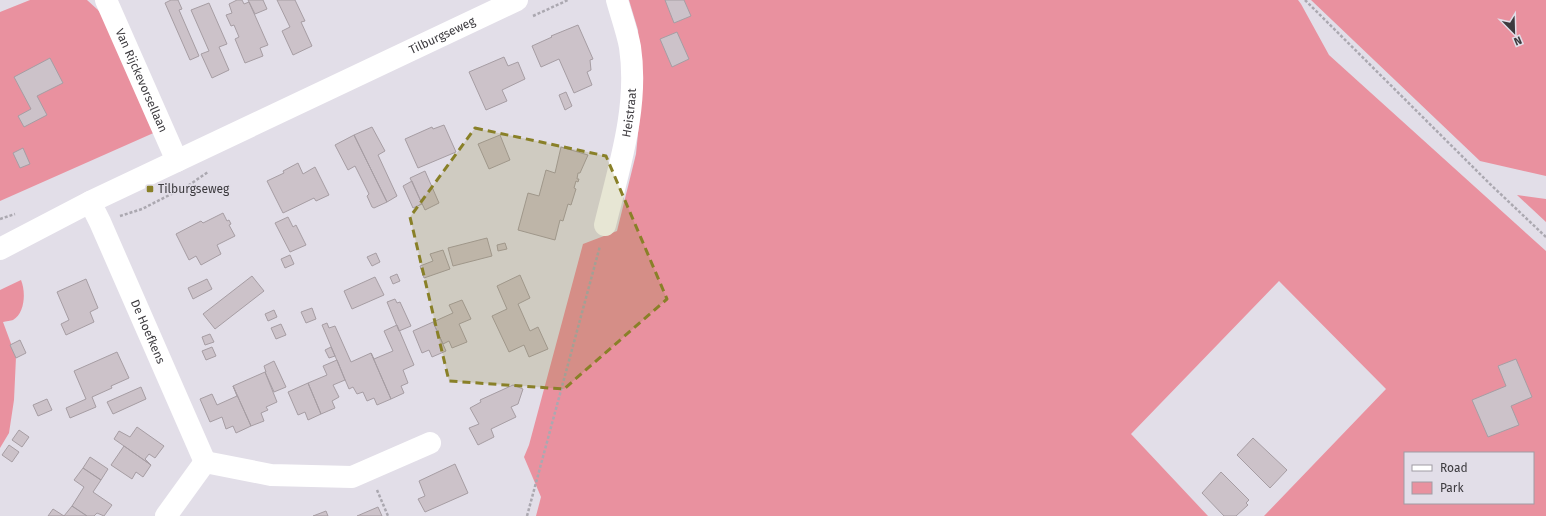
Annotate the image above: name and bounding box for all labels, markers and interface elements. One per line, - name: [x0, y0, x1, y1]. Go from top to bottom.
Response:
- north arrow: [1494, 12, 1534, 52]
- street label: Tilburgseweg: [407, 14, 478, 57]
- street label: Van Rijckevorsellaan: [113, 27, 170, 135]
- text: N: [1512, 33, 1524, 48]
- street label: Heistraat: [619, 87, 639, 139]
- place label: Tilburgseweg: [158, 182, 230, 196]
- marker: Tilburgseweg: [145, 184, 155, 194]
- street label: De Hoefkens: [128, 297, 168, 366]
- legend: [1404, 452, 1534, 504]
- text: Road: [1440, 461, 1468, 475]
- text: Park: [1440, 481, 1464, 495]

